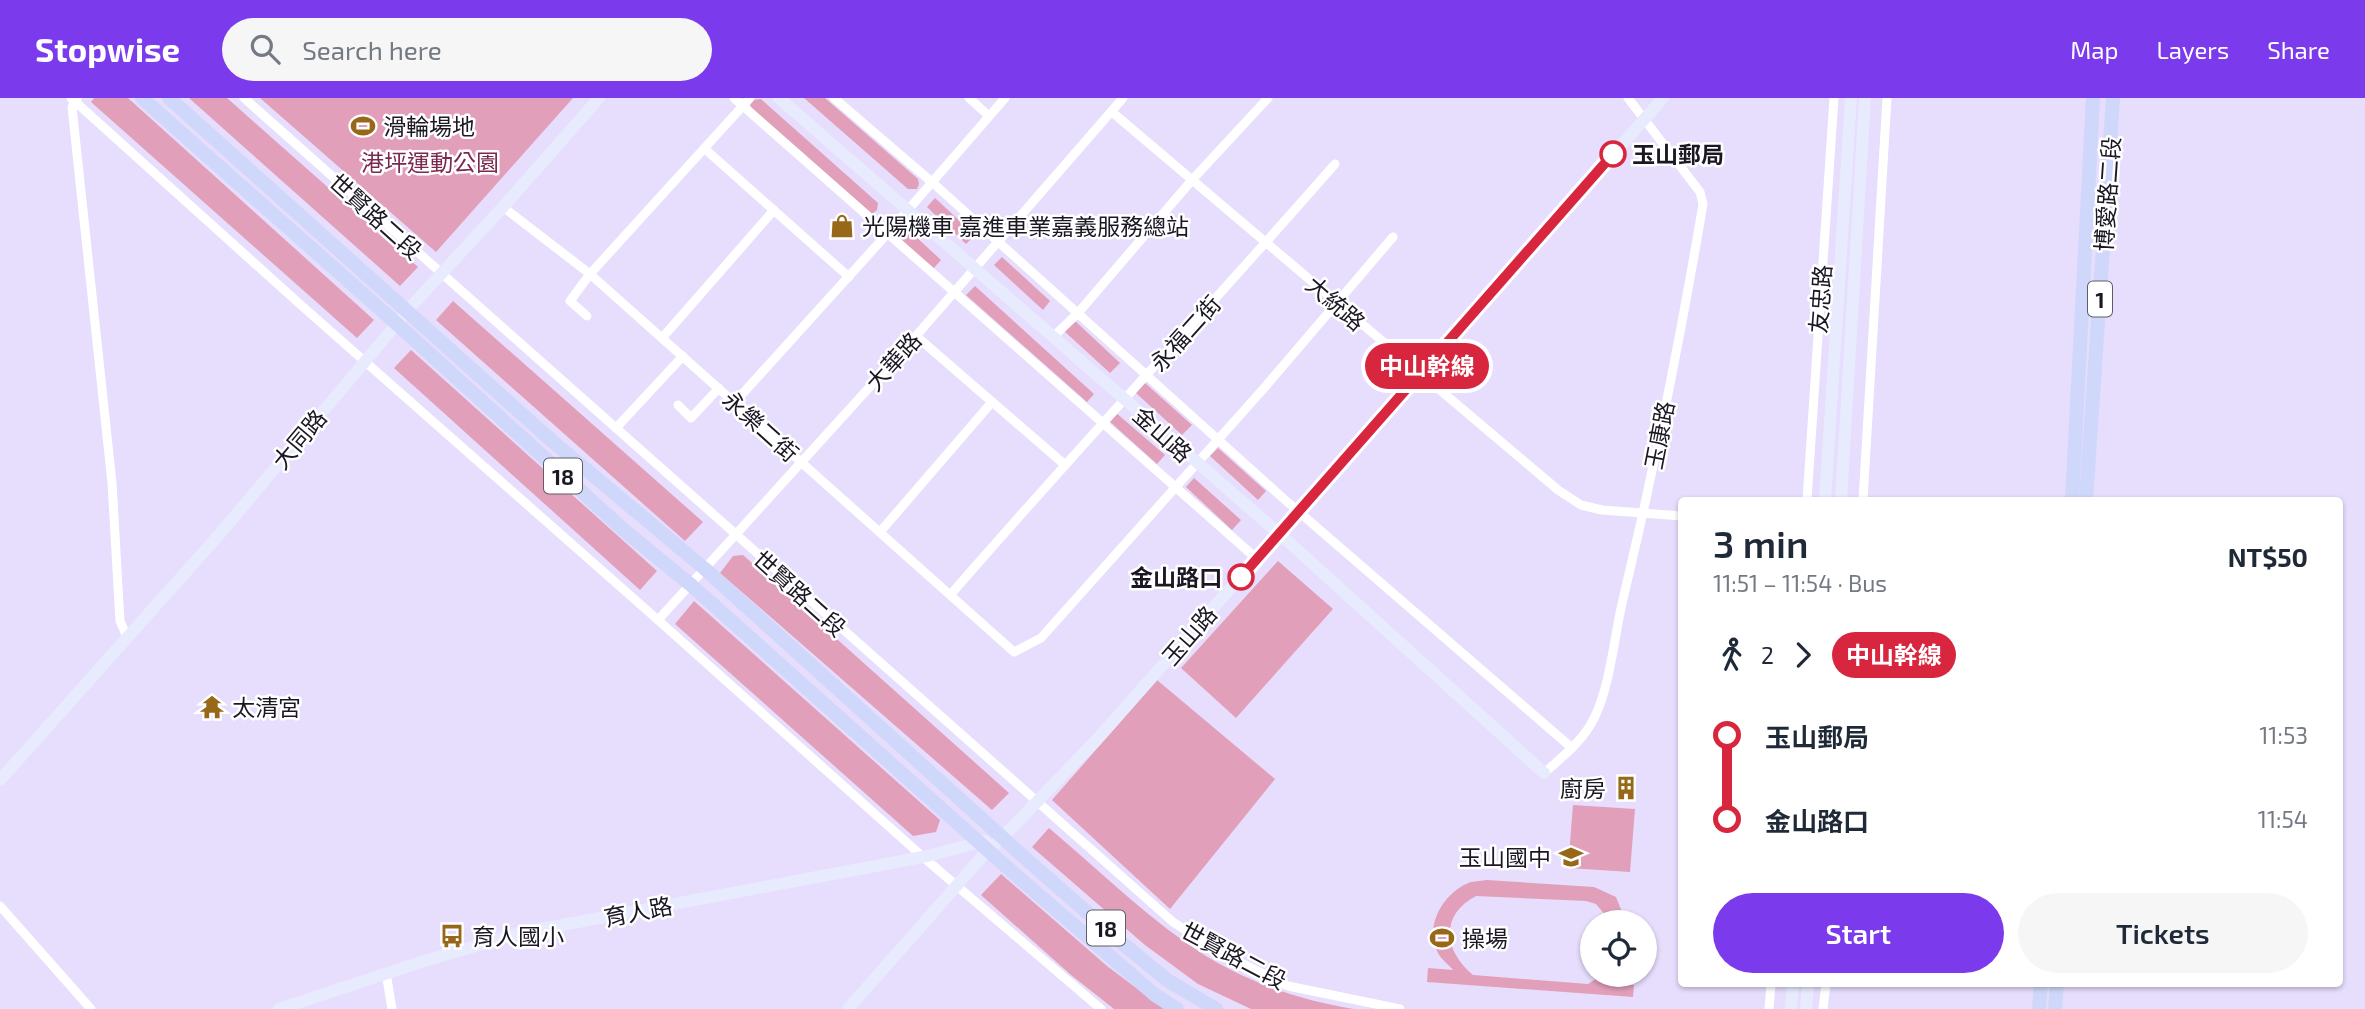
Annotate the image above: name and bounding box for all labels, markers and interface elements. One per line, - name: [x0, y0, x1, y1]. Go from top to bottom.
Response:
- search box: [222, 18, 712, 81]
- text: Stopwise: [35, 29, 180, 69]
- icon: search: [246, 30, 284, 68]
- text: Search here: [302, 34, 442, 65]
- text: Map: [2070, 35, 2118, 64]
- text: Layers: [2156, 35, 2229, 64]
- text: Share: [2267, 35, 2330, 64]
- sports icon: 滑輪場地: [349, 112, 377, 140]
- place label: 滑輪場地: [383, 112, 475, 140]
- street label: 博愛路二段: [2089, 136, 2125, 252]
- place label: 玉山郵局: [1632, 140, 1724, 168]
- marker: 玉山郵局: [1600, 141, 1626, 167]
- park label: 港坪運動公園: [361, 148, 499, 176]
- street label: 世賢路二段: [324, 167, 428, 265]
- shop icon: 光陽機車 嘉進車業嘉義服務總站: [828, 212, 856, 240]
- place label: 光陽機車 嘉進車業嘉義服務總站: [862, 212, 1189, 240]
- street label: 友忠路: [1804, 264, 1836, 334]
- street label: 大統路: [1301, 270, 1371, 336]
- road number: 1: [2088, 282, 2112, 316]
- street label: 永福二街: [1144, 289, 1226, 377]
- street label: 大華路: [860, 326, 926, 396]
- line badge: 中山幹線: [1378, 343, 1476, 389]
- text: 中山幹線: [1379, 351, 1475, 380]
- street label: 永樂二街: [717, 385, 805, 467]
- street label: 玉康路: [1639, 398, 1679, 472]
- street label: 金山路: [1128, 401, 1198, 467]
- street label: 大同路: [266, 404, 332, 474]
- road number: 18: [544, 458, 582, 494]
- text: 3 min: [1713, 520, 1809, 566]
- text: NT$50: [2228, 541, 2308, 572]
- street label: 世賢路二段: [748, 544, 852, 642]
- place label: 金山路口: [1130, 563, 1222, 591]
- marker: 金山路口: [1228, 564, 1254, 590]
- text: 11:51 – 11:54 · Bus: [1713, 569, 1887, 597]
- street label: 玉山路: [1156, 600, 1222, 670]
- icon: walk: [1713, 636, 1751, 674]
- icon: forward: [1784, 636, 1822, 674]
- text: 中山幹線: [1846, 640, 1942, 669]
- text: 2: [1761, 641, 1774, 669]
- temple icon: 太清宮: [198, 693, 226, 721]
- place label: 太清宮: [232, 693, 301, 721]
- text: 玉山郵局: [1765, 721, 1869, 752]
- text: 11:53: [2259, 721, 2308, 749]
- place label: 廚房: [1560, 774, 1606, 802]
- building icon: 廚房: [1612, 774, 1640, 802]
- text: 金山路口: [1765, 805, 1869, 836]
- text: 11:54: [2258, 805, 2308, 833]
- place label: 玉山國中: [1459, 843, 1551, 871]
- school or university icon: 玉山國中: [1557, 843, 1585, 871]
- street label: 育人路: [601, 891, 675, 931]
- button: Start: [1713, 893, 2004, 973]
- button: Tickets: [2018, 893, 2308, 973]
- road number: 18: [1087, 910, 1125, 946]
- map controls: [1580, 910, 1657, 987]
- button: locate: [1580, 910, 1657, 987]
- street label: 世賢路二段: [1177, 916, 1291, 994]
- bus stop icon: 育人國小: [438, 922, 466, 950]
- place label: 育人國小: [472, 922, 564, 950]
- sports icon: 操場: [1428, 924, 1456, 952]
- place label: 操場: [1462, 924, 1508, 952]

